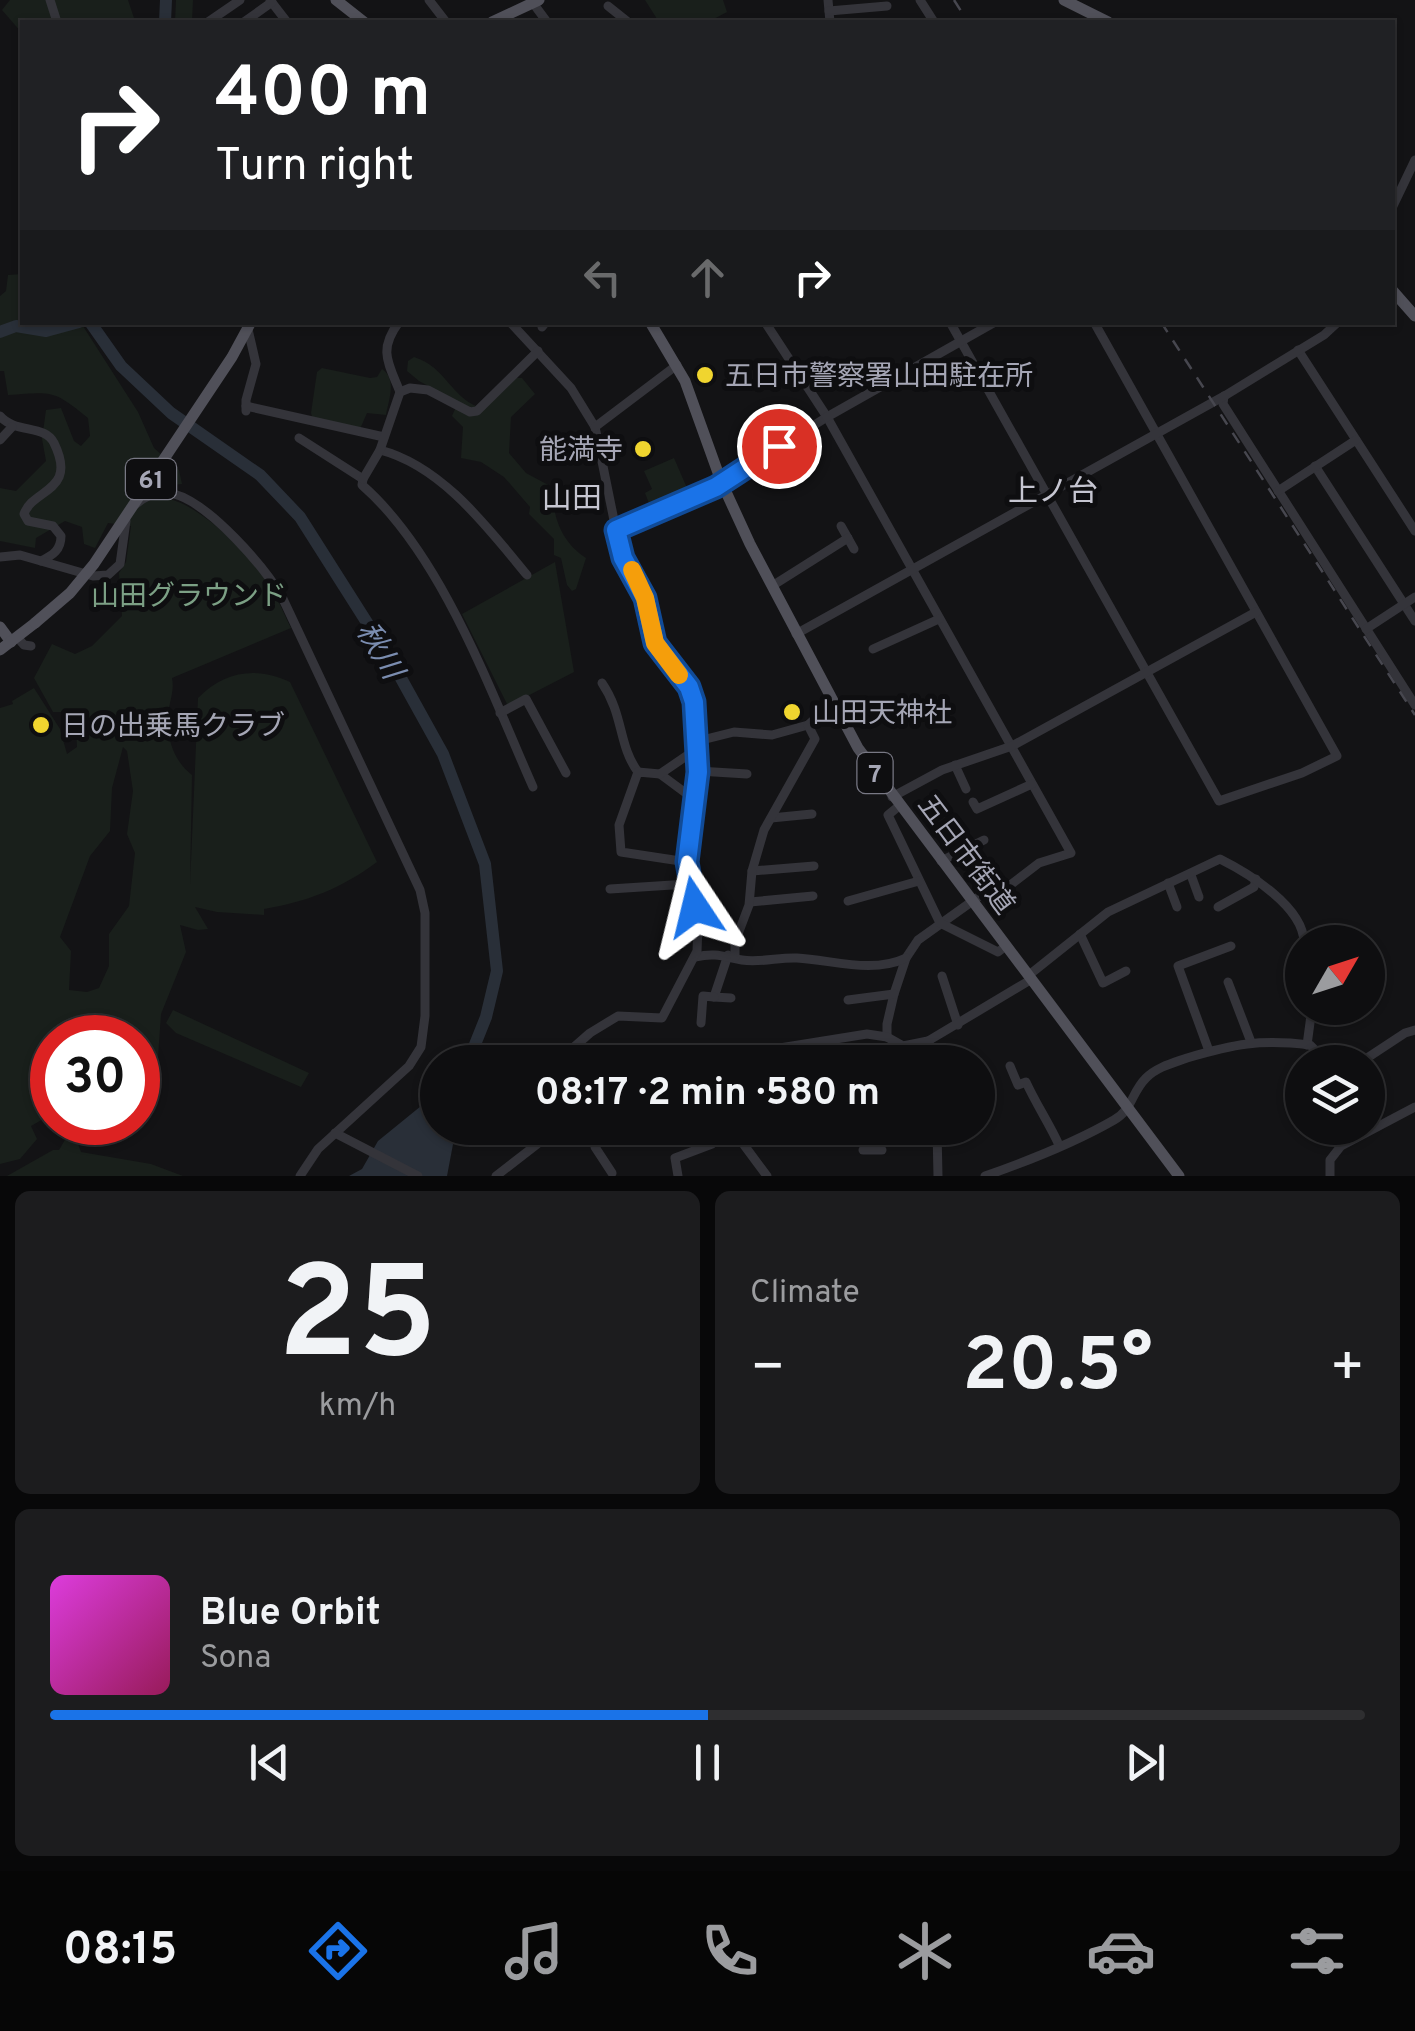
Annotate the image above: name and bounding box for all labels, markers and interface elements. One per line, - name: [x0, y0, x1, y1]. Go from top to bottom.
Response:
- text: 400 m: [215, 52, 431, 141]
- icon: right: [50, 60, 180, 190]
- text: Turn right: [215, 139, 414, 196]
- icon: left: [575, 250, 630, 305]
- icon: ahead: [680, 250, 735, 305]
- icon: right: [785, 250, 840, 305]
- place label: 五日市警察署山田駐在所: [725, 360, 1033, 396]
- marker: 五日市警察署山田駐在所: [694, 364, 716, 386]
- pin: [737, 404, 822, 489]
- icon: arrive: [752, 419, 807, 474]
- place label: 能満寺: [539, 434, 623, 470]
- marker: 能満寺: [632, 438, 654, 460]
- road number: 61: [126, 459, 176, 499]
- district label: 上ノ台: [1008, 475, 1098, 512]
- district label: 山田: [542, 482, 602, 519]
- park label: 山田グラウンド: [91, 580, 287, 616]
- water label: 秋川: [347, 616, 411, 689]
- place label: 山田天神社: [812, 697, 952, 733]
- marker: 山田天神社: [781, 701, 803, 723]
- place label: 日の出乗馬クラブ: [61, 710, 285, 746]
- marker: 日の出乗馬クラブ: [30, 714, 52, 736]
- road number: 7: [858, 753, 892, 793]
- street label: 五日市街道: [908, 789, 1021, 923]
- position arrow: [643, 855, 747, 959]
- north arrow: [1285, 925, 1385, 1025]
- map controls: [1285, 925, 1385, 1145]
- speed limit sign: 30: [30, 1015, 160, 1145]
- button: layers: [1285, 1045, 1385, 1145]
- text: 08:17 · 2 min · 580 m: [535, 1070, 880, 1119]
- text: 25: [278, 1239, 437, 1404]
- text: Climate: [750, 1274, 860, 1314]
- text: 20.5°: [962, 1322, 1153, 1417]
- text: −: [750, 1335, 785, 1405]
- text: +: [1330, 1335, 1365, 1405]
- text: km/h: [319, 1387, 396, 1427]
- text: Blue Orbit: [200, 1590, 381, 1639]
- text: Sona: [200, 1639, 271, 1679]
- icon: previous: [242, 1735, 297, 1790]
- icon: pause: [680, 1735, 735, 1790]
- icon: next: [1118, 1735, 1173, 1790]
- icon: directions: [303, 1916, 373, 1986]
- icon: music: [499, 1916, 569, 1986]
- icon: phone: [695, 1916, 765, 1986]
- icon: climate: [890, 1916, 960, 1986]
- icon: car: [1086, 1916, 1156, 1986]
- icon: filters: [1282, 1916, 1352, 1986]
- text: 08:15: [63, 1923, 177, 1980]

